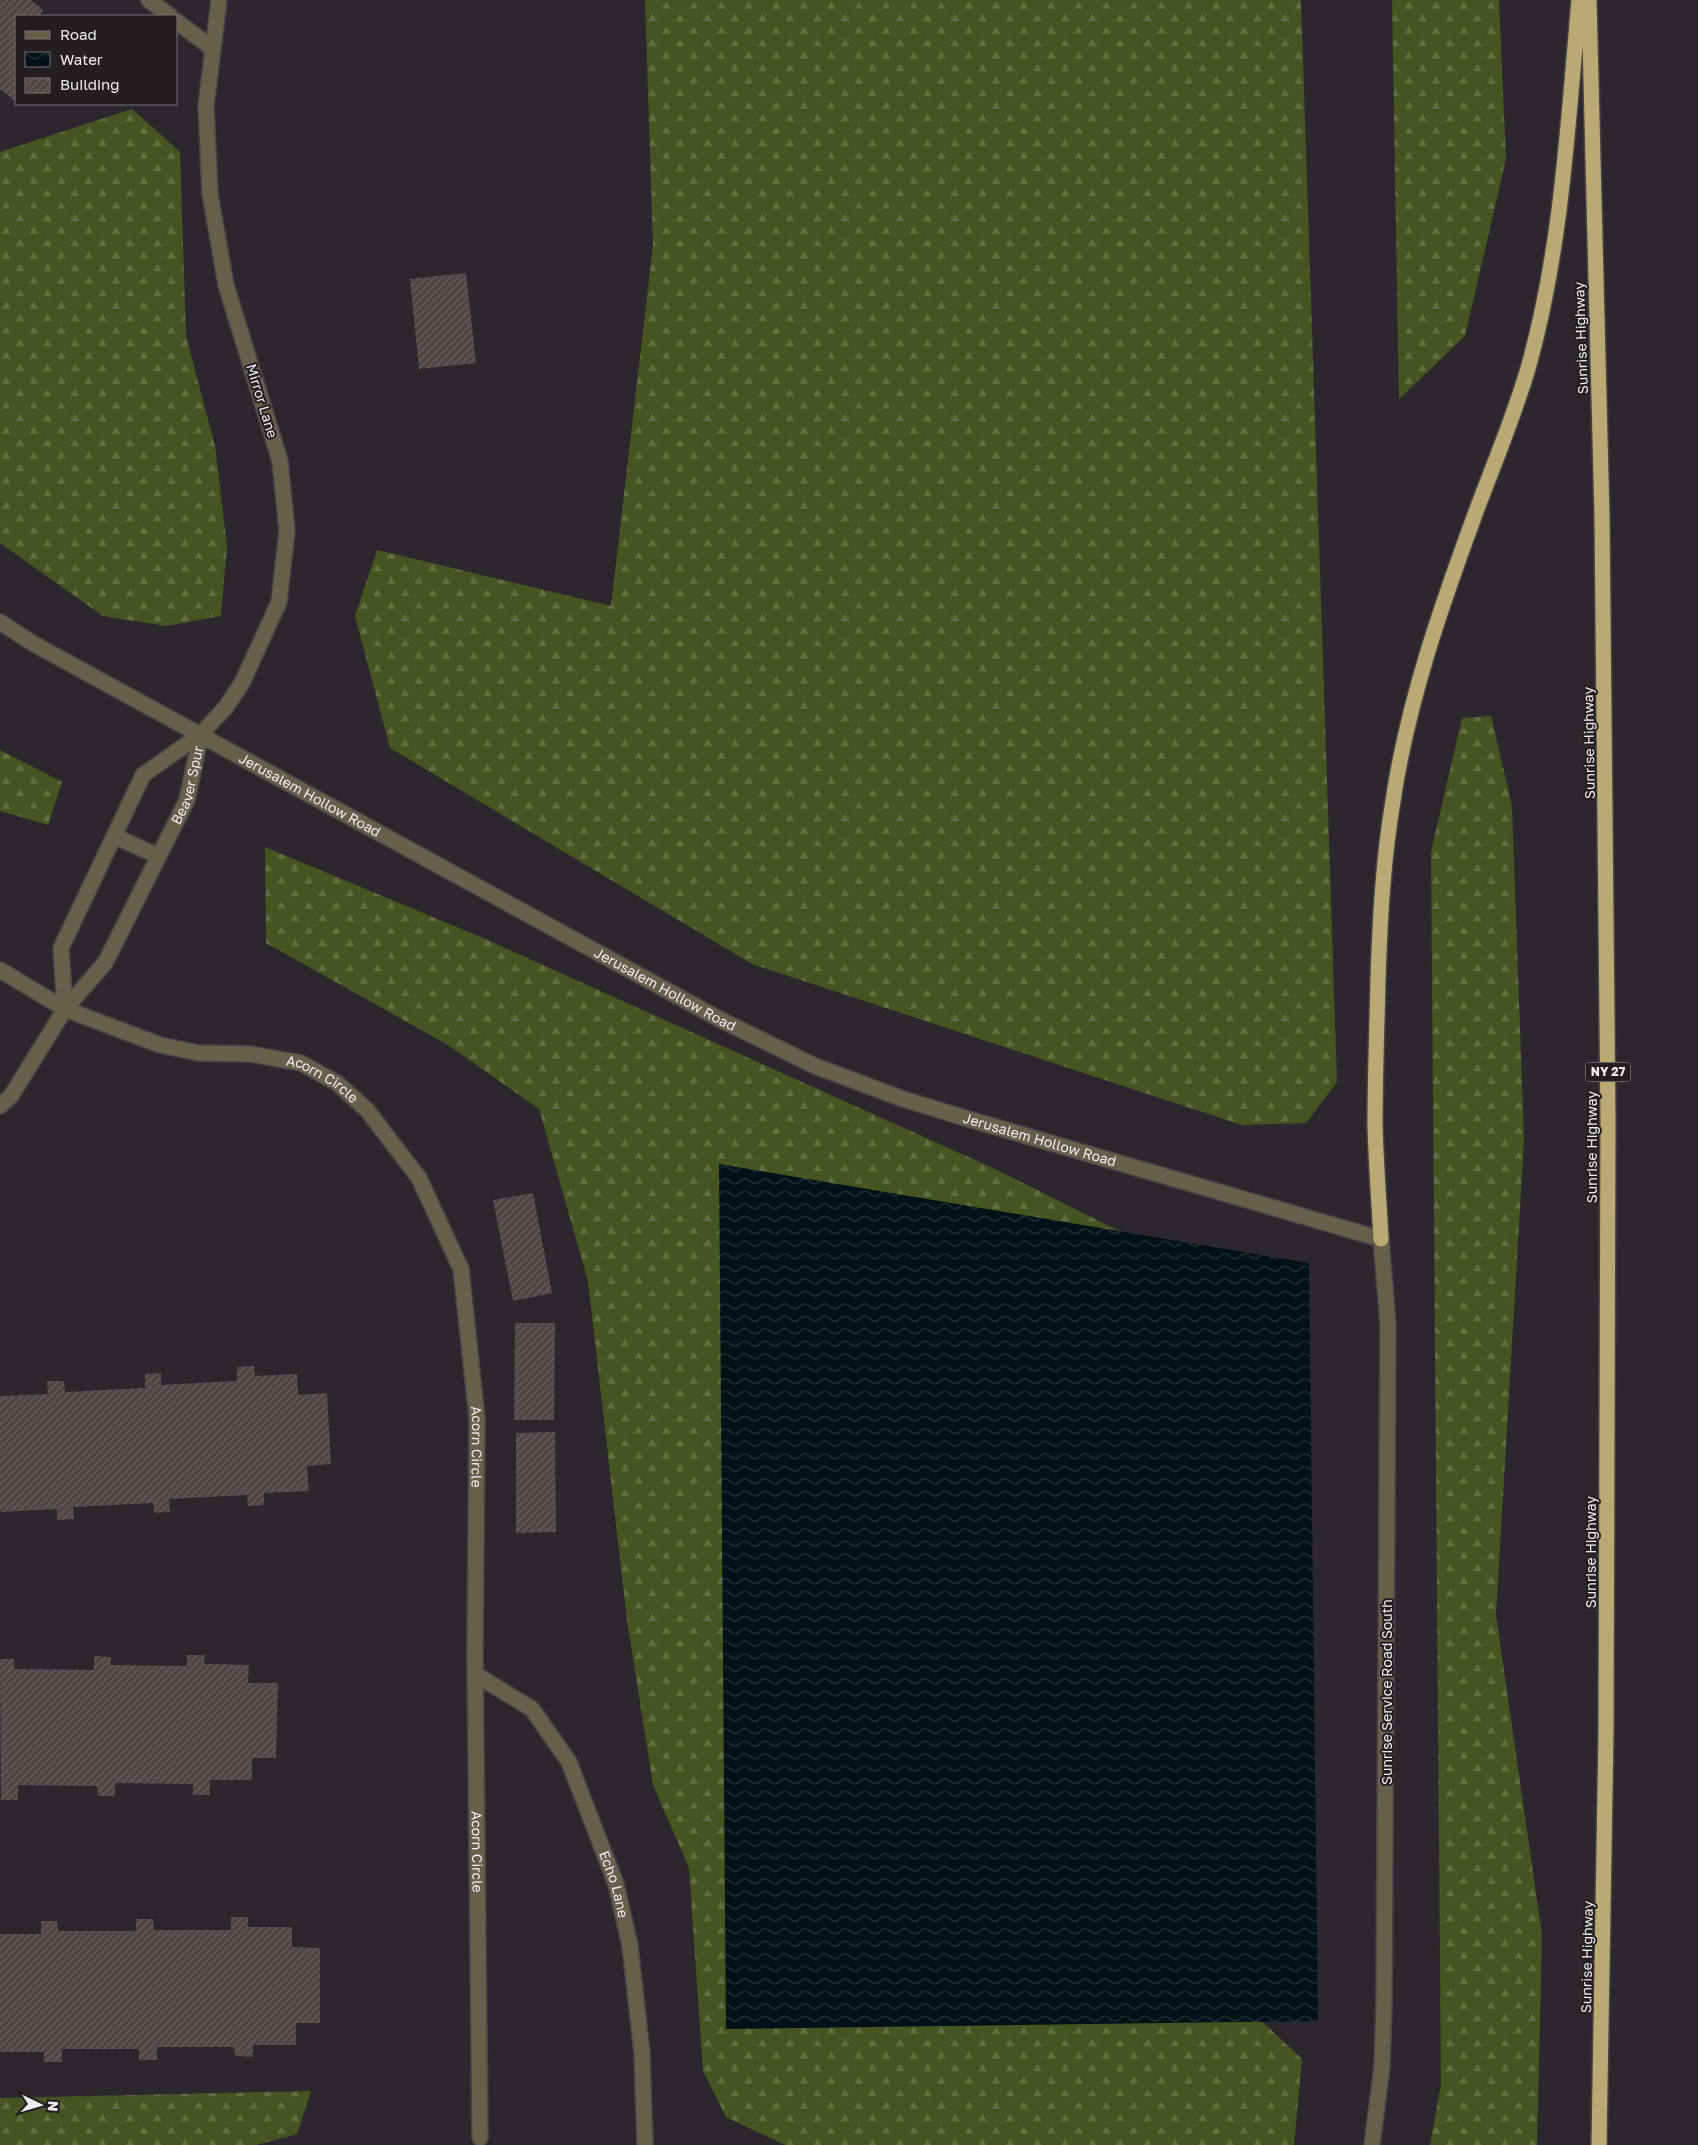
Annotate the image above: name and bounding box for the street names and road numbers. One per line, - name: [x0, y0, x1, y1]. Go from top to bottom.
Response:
- street label: Sunrise Highway: [1570, 281, 1591, 394]
- street label: Mirror Lane: [243, 362, 282, 440]
- street label: Sunrise Highway: [1579, 687, 1598, 799]
- street label: Beaver Spur: [167, 744, 206, 827]
- street label: Jerusalem Hollow Road: [236, 749, 384, 840]
- street label: Jerusalem Hollow Road: [592, 943, 739, 1034]
- street label: Acorn Circle: [285, 1052, 362, 1106]
- road number: NY 27: [1586, 1062, 1630, 1082]
- street label: Sunrise Highway: [1583, 1091, 1600, 1203]
- street label: Jerusalem Hollow Road: [961, 1109, 1119, 1170]
- street label: Acorn Circle: [468, 1405, 486, 1488]
- street label: Sunrise Highway: [1582, 1496, 1599, 1608]
- street label: Sunrise Service Road South: [1378, 1599, 1395, 1785]
- street label: Acorn Circle: [469, 1811, 486, 1893]
- street label: Echo Lane: [596, 1848, 632, 1919]
- street label: Sunrise Highway: [1577, 1901, 1596, 2013]

